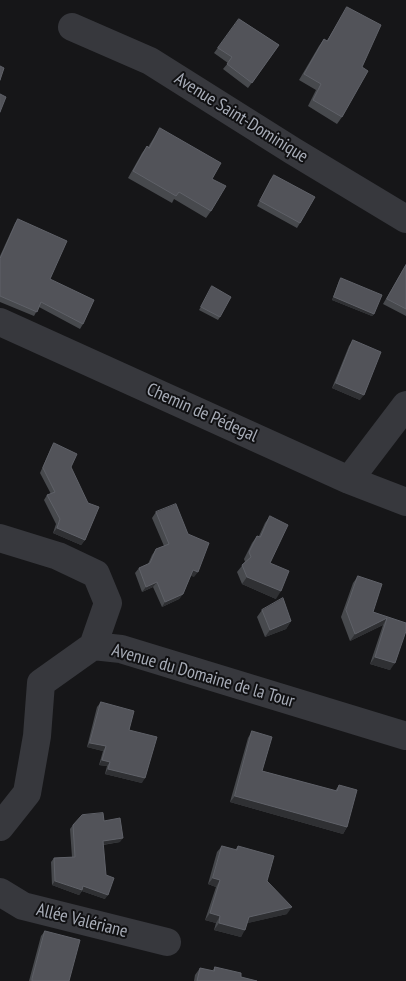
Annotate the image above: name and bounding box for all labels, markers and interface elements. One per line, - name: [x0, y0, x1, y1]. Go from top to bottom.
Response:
- street label: Avenue Saint-Dominique: [170, 68, 312, 168]
- street label: Chemin de Pédegal: [143, 379, 261, 447]
- street label: Avenue du Domaine de la Tour: [109, 640, 297, 712]
- street label: Allée Valériane: [34, 899, 130, 943]

